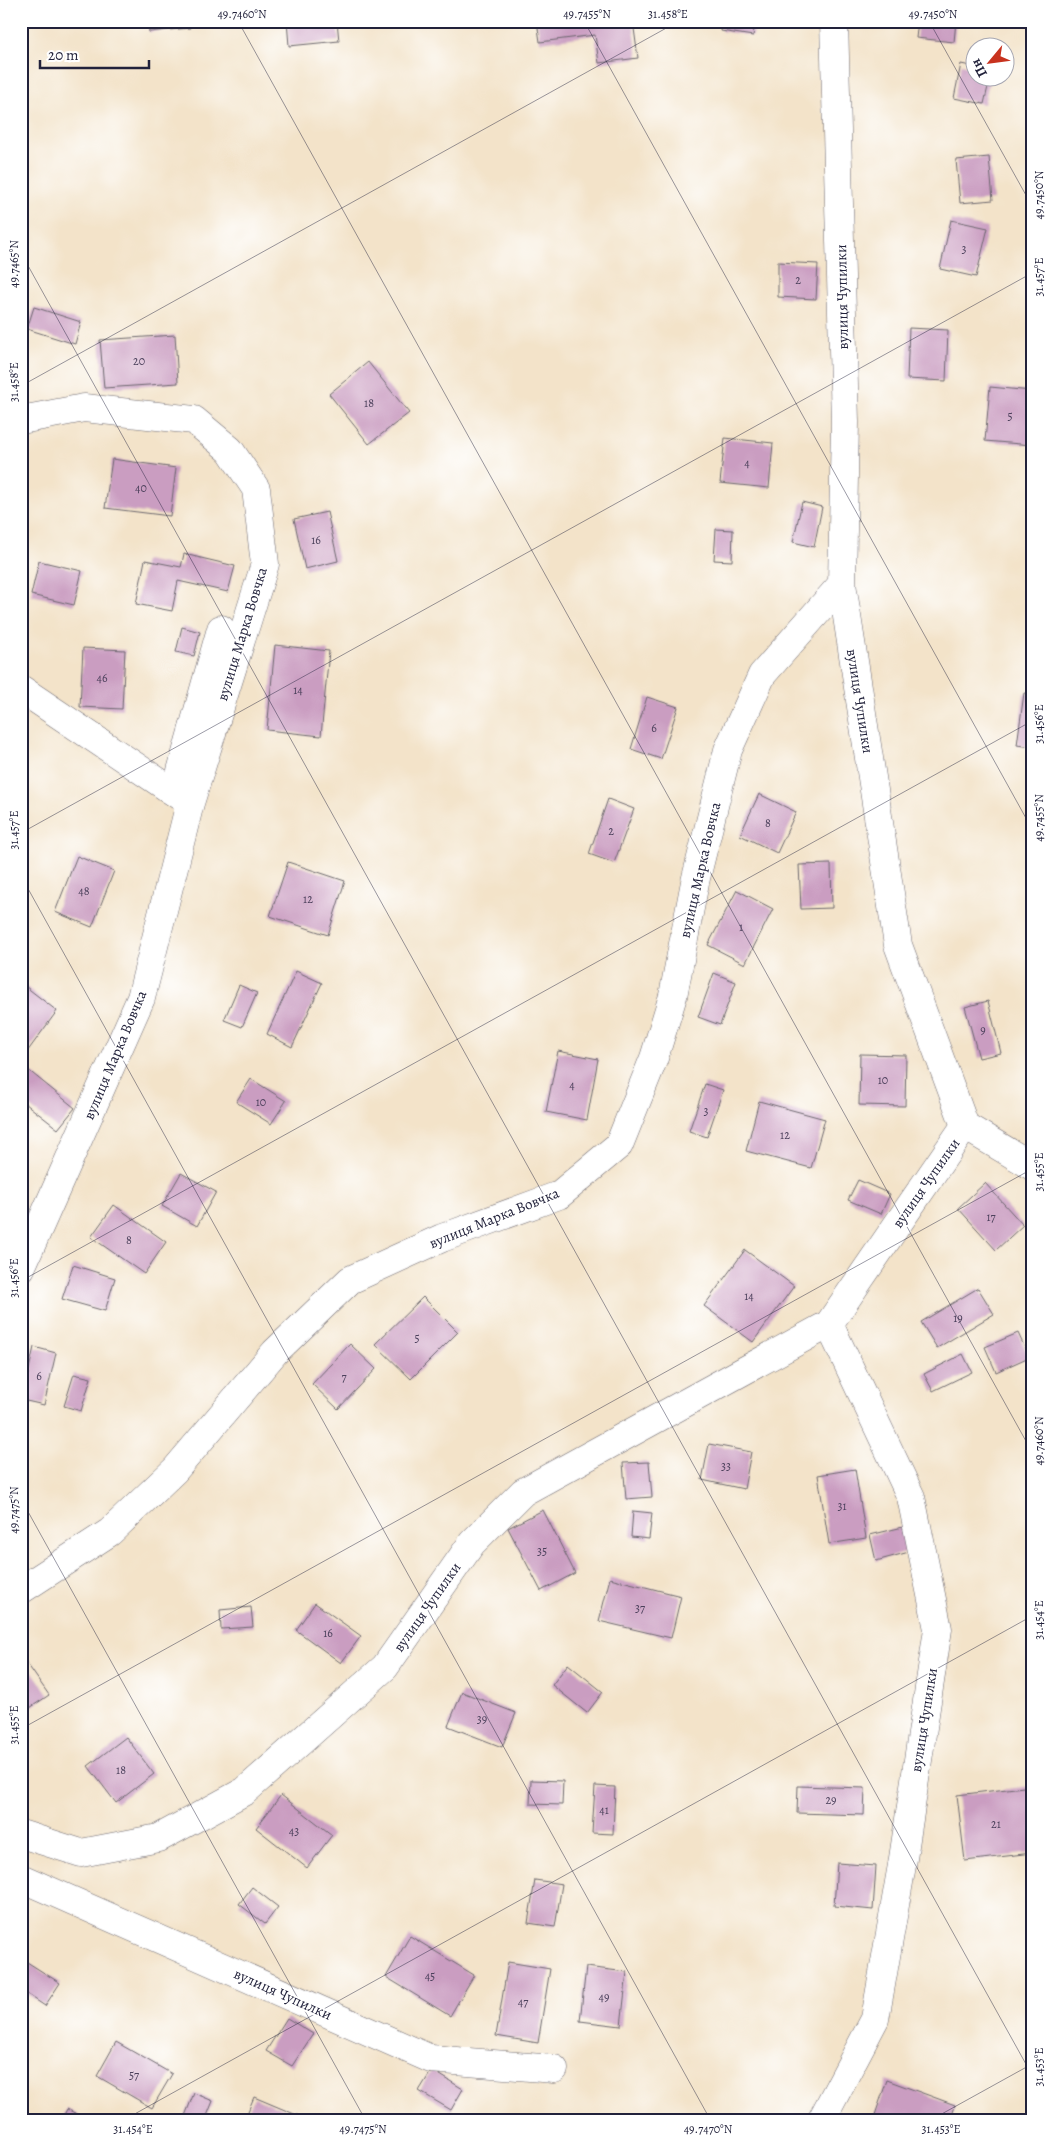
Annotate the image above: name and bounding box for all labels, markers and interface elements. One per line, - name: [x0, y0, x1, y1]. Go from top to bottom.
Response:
- text: 49.7460°N: [217, 6, 267, 22]
- text: 49.7455°N: [563, 6, 611, 22]
- text: 31.458°E: [648, 6, 688, 22]
- text: 49.7450°N: [909, 6, 958, 22]
- scale bar: [40, 38, 149, 70]
- north arrow: [966, 38, 1016, 88]
- text: 20 m: [48, 45, 79, 65]
- text: Пн: [966, 55, 992, 81]
- text: 49.7450°N: [1031, 170, 1047, 219]
- text: 49.7465°N: [6, 240, 22, 288]
- house number: 3: [962, 241, 967, 257]
- street label: вулиця Чупилки: [831, 244, 853, 350]
- text: 31.457°E: [1031, 257, 1047, 297]
- house number: 2: [795, 272, 801, 288]
- house number: 20: [133, 353, 145, 369]
- text: 31.458°E: [6, 362, 22, 402]
- house number: 18: [364, 395, 374, 411]
- house number: 5: [1007, 408, 1013, 424]
- house number: 4: [744, 455, 750, 471]
- house number: 40: [135, 480, 147, 496]
- house number: 16: [311, 532, 321, 548]
- street label: вулиця Марка Вовчка: [212, 565, 272, 703]
- street label: вулиця Чупилки: [842, 647, 878, 755]
- house number: 46: [97, 670, 108, 686]
- house number: 14: [293, 682, 303, 698]
- text: 31.456°E: [1031, 704, 1047, 744]
- house number: 6: [651, 720, 657, 736]
- text: 49.7455°N: [1031, 794, 1047, 842]
- street label: вулиця Марка Вовчка: [675, 800, 725, 940]
- text: 31.457°E: [6, 810, 22, 850]
- house number: 8: [765, 815, 771, 831]
- house number: 2: [608, 823, 614, 839]
- house number: 48: [78, 883, 90, 899]
- house number: 12: [303, 891, 313, 907]
- house number: 1: [739, 919, 743, 935]
- street label: вулиця Марка Вовчка: [79, 987, 151, 1123]
- house number: 9: [980, 1022, 986, 1038]
- house number: 10: [878, 1072, 888, 1088]
- house number: 4: [569, 1077, 575, 1093]
- house number: 10: [256, 1094, 266, 1110]
- house number: 3: [704, 1103, 709, 1119]
- house number: 12: [780, 1127, 790, 1143]
- street label: вулиця Чупилки: [888, 1134, 965, 1232]
- text: 31.455°E: [1031, 1152, 1047, 1192]
- street label: вулиця Марка Вовчка: [426, 1183, 562, 1253]
- house number: 17: [986, 1209, 997, 1225]
- house number: 8: [126, 1232, 132, 1248]
- text: 31.456°E: [6, 1258, 22, 1298]
- house number: 14: [744, 1288, 754, 1304]
- house number: 19: [953, 1310, 963, 1326]
- house number: 5: [414, 1330, 420, 1346]
- house number: 6: [36, 1368, 42, 1384]
- house number: 7: [341, 1369, 347, 1385]
- text: 49.7460°N: [1031, 1416, 1047, 1466]
- house number: 33: [721, 1458, 731, 1474]
- text: 49.7475°N: [6, 1486, 22, 1534]
- house number: 31: [837, 1498, 847, 1514]
- house number: 35: [537, 1543, 547, 1559]
- street label: вулиця Чупилки: [389, 1558, 466, 1656]
- house number: 37: [635, 1600, 646, 1616]
- text: 31.454°E: [1031, 1600, 1047, 1640]
- house number: 16: [323, 1625, 333, 1641]
- street label: вулиця Чупилки: [906, 1666, 942, 1774]
- text: 31.455°E: [6, 1705, 22, 1745]
- house number: 39: [477, 1711, 487, 1727]
- house number: 18: [116, 1762, 126, 1778]
- house number: 29: [825, 1792, 837, 1808]
- house number: 41: [599, 1802, 609, 1818]
- house number: 21: [991, 1816, 1001, 1832]
- house number: 43: [289, 1823, 299, 1839]
- street label: вулиця Чупилки: [231, 1963, 335, 2025]
- house number: 45: [425, 1968, 435, 1984]
- house number: 49: [599, 1989, 609, 2005]
- house number: 47: [518, 1994, 529, 2010]
- text: 31.453°E: [1031, 2047, 1047, 2087]
- house number: 57: [129, 2067, 140, 2083]
- text: 31.454°E: [113, 2121, 153, 2137]
- text: 49.7475°N: [339, 2121, 387, 2137]
- text: 49.7470°N: [684, 2121, 733, 2137]
- text: 31.453°E: [921, 2121, 961, 2137]

